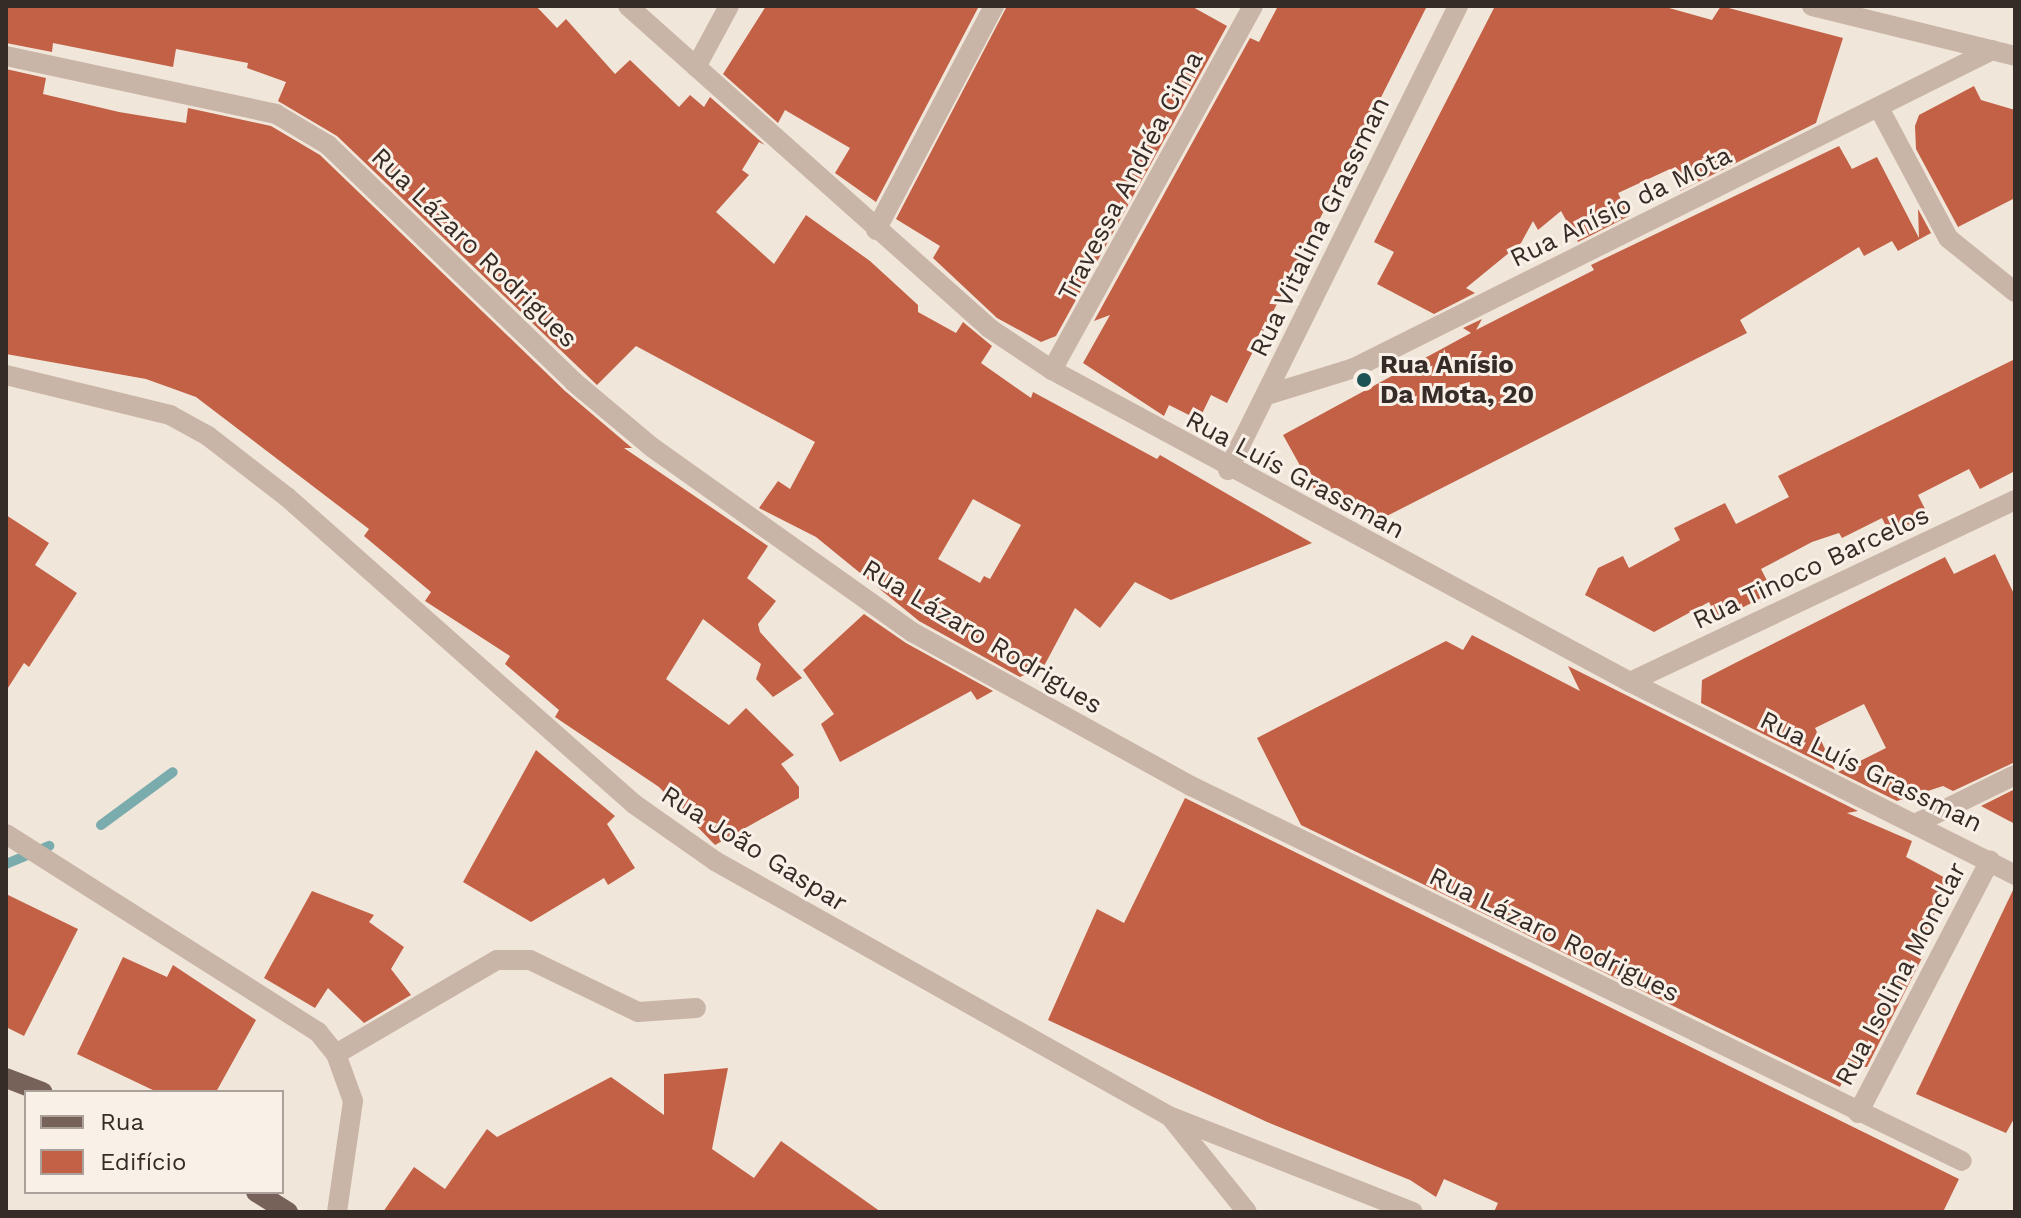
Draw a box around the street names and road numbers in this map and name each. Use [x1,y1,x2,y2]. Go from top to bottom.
street label: Travessa Andréa Cima [1051,45,1211,307]
street label: Rua Vitalina Grassman [1243,91,1397,363]
street label: Rua Anísio da Mota [1504,139,1738,275]
street label: Rua Lázaro Rodrigues [364,141,584,355]
street label: Rua Luís Grassman [1180,404,1410,546]
street label: Rua Tinoco Barcelos [1687,499,1935,637]
street label: Rua Lázaro Rodrigues [856,553,1108,721]
street label: Rua Luís Grassman [1754,704,1988,840]
street label: Rua João Gaspar [655,779,853,919]
street label: Rua Isolina Monclar [1829,857,1973,1091]
street label: Rua Lázaro Rodrigues [1424,861,1684,1009]

